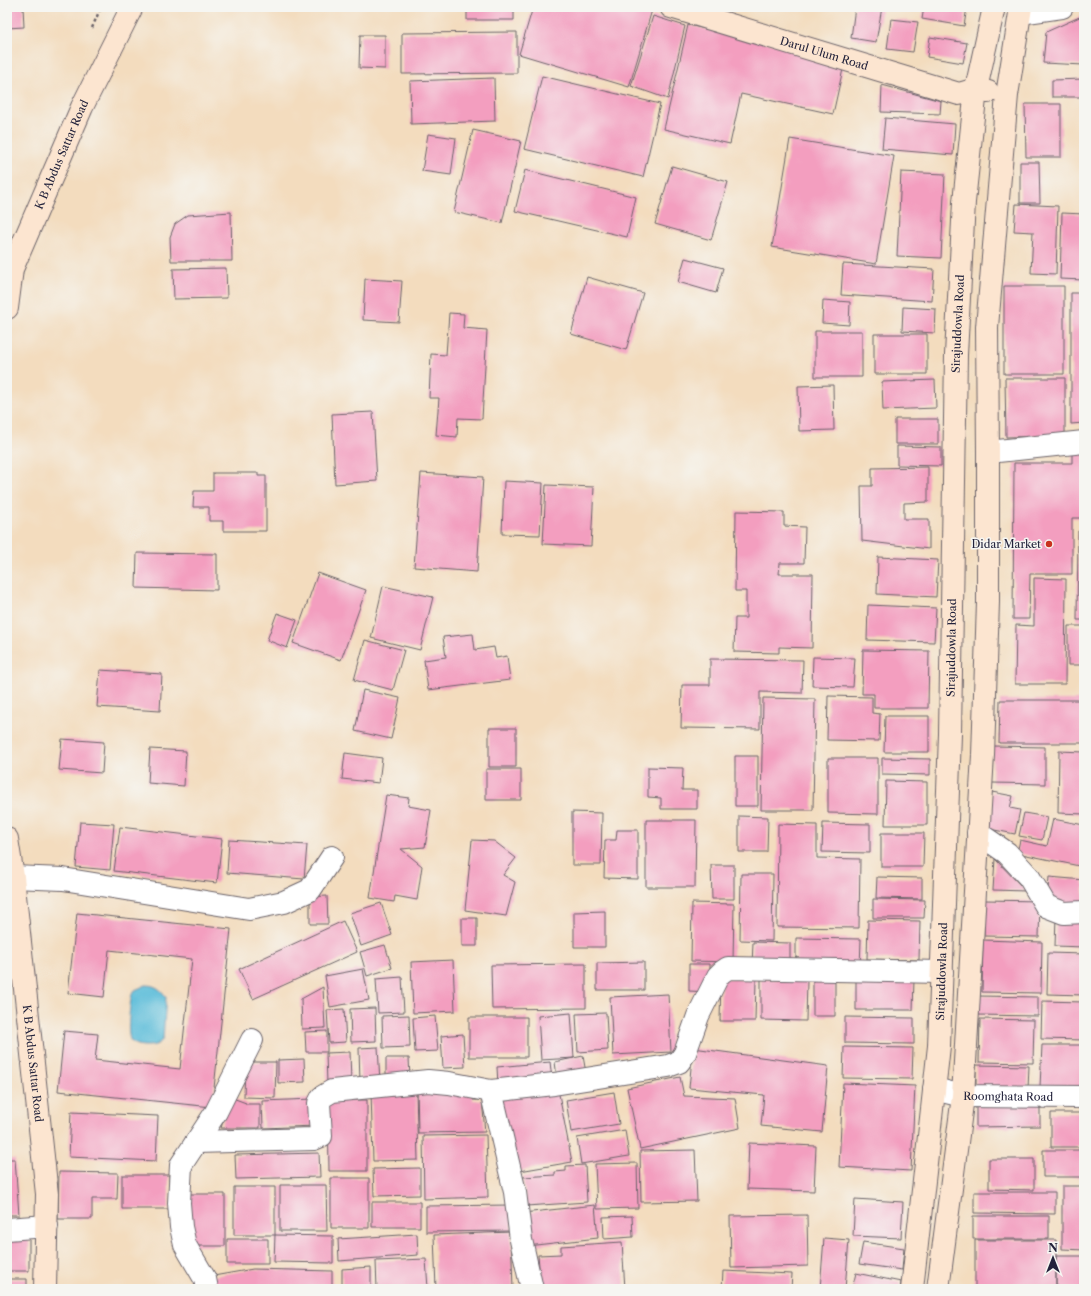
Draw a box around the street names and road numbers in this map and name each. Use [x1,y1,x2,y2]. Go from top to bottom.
street label: Darul Ulum Road [778,33,870,73]
street label: K B Abdus Sattar Road [32,97,92,211]
street label: Sirajuddowla Road [949,274,967,373]
street label: Sirajuddowla Road [944,598,959,697]
street label: Sirajuddowla Road [933,922,950,1021]
street label: K B Abdus Sattar Road [20,1004,46,1123]
street label: Roomghata Road [963,1089,1054,1104]

